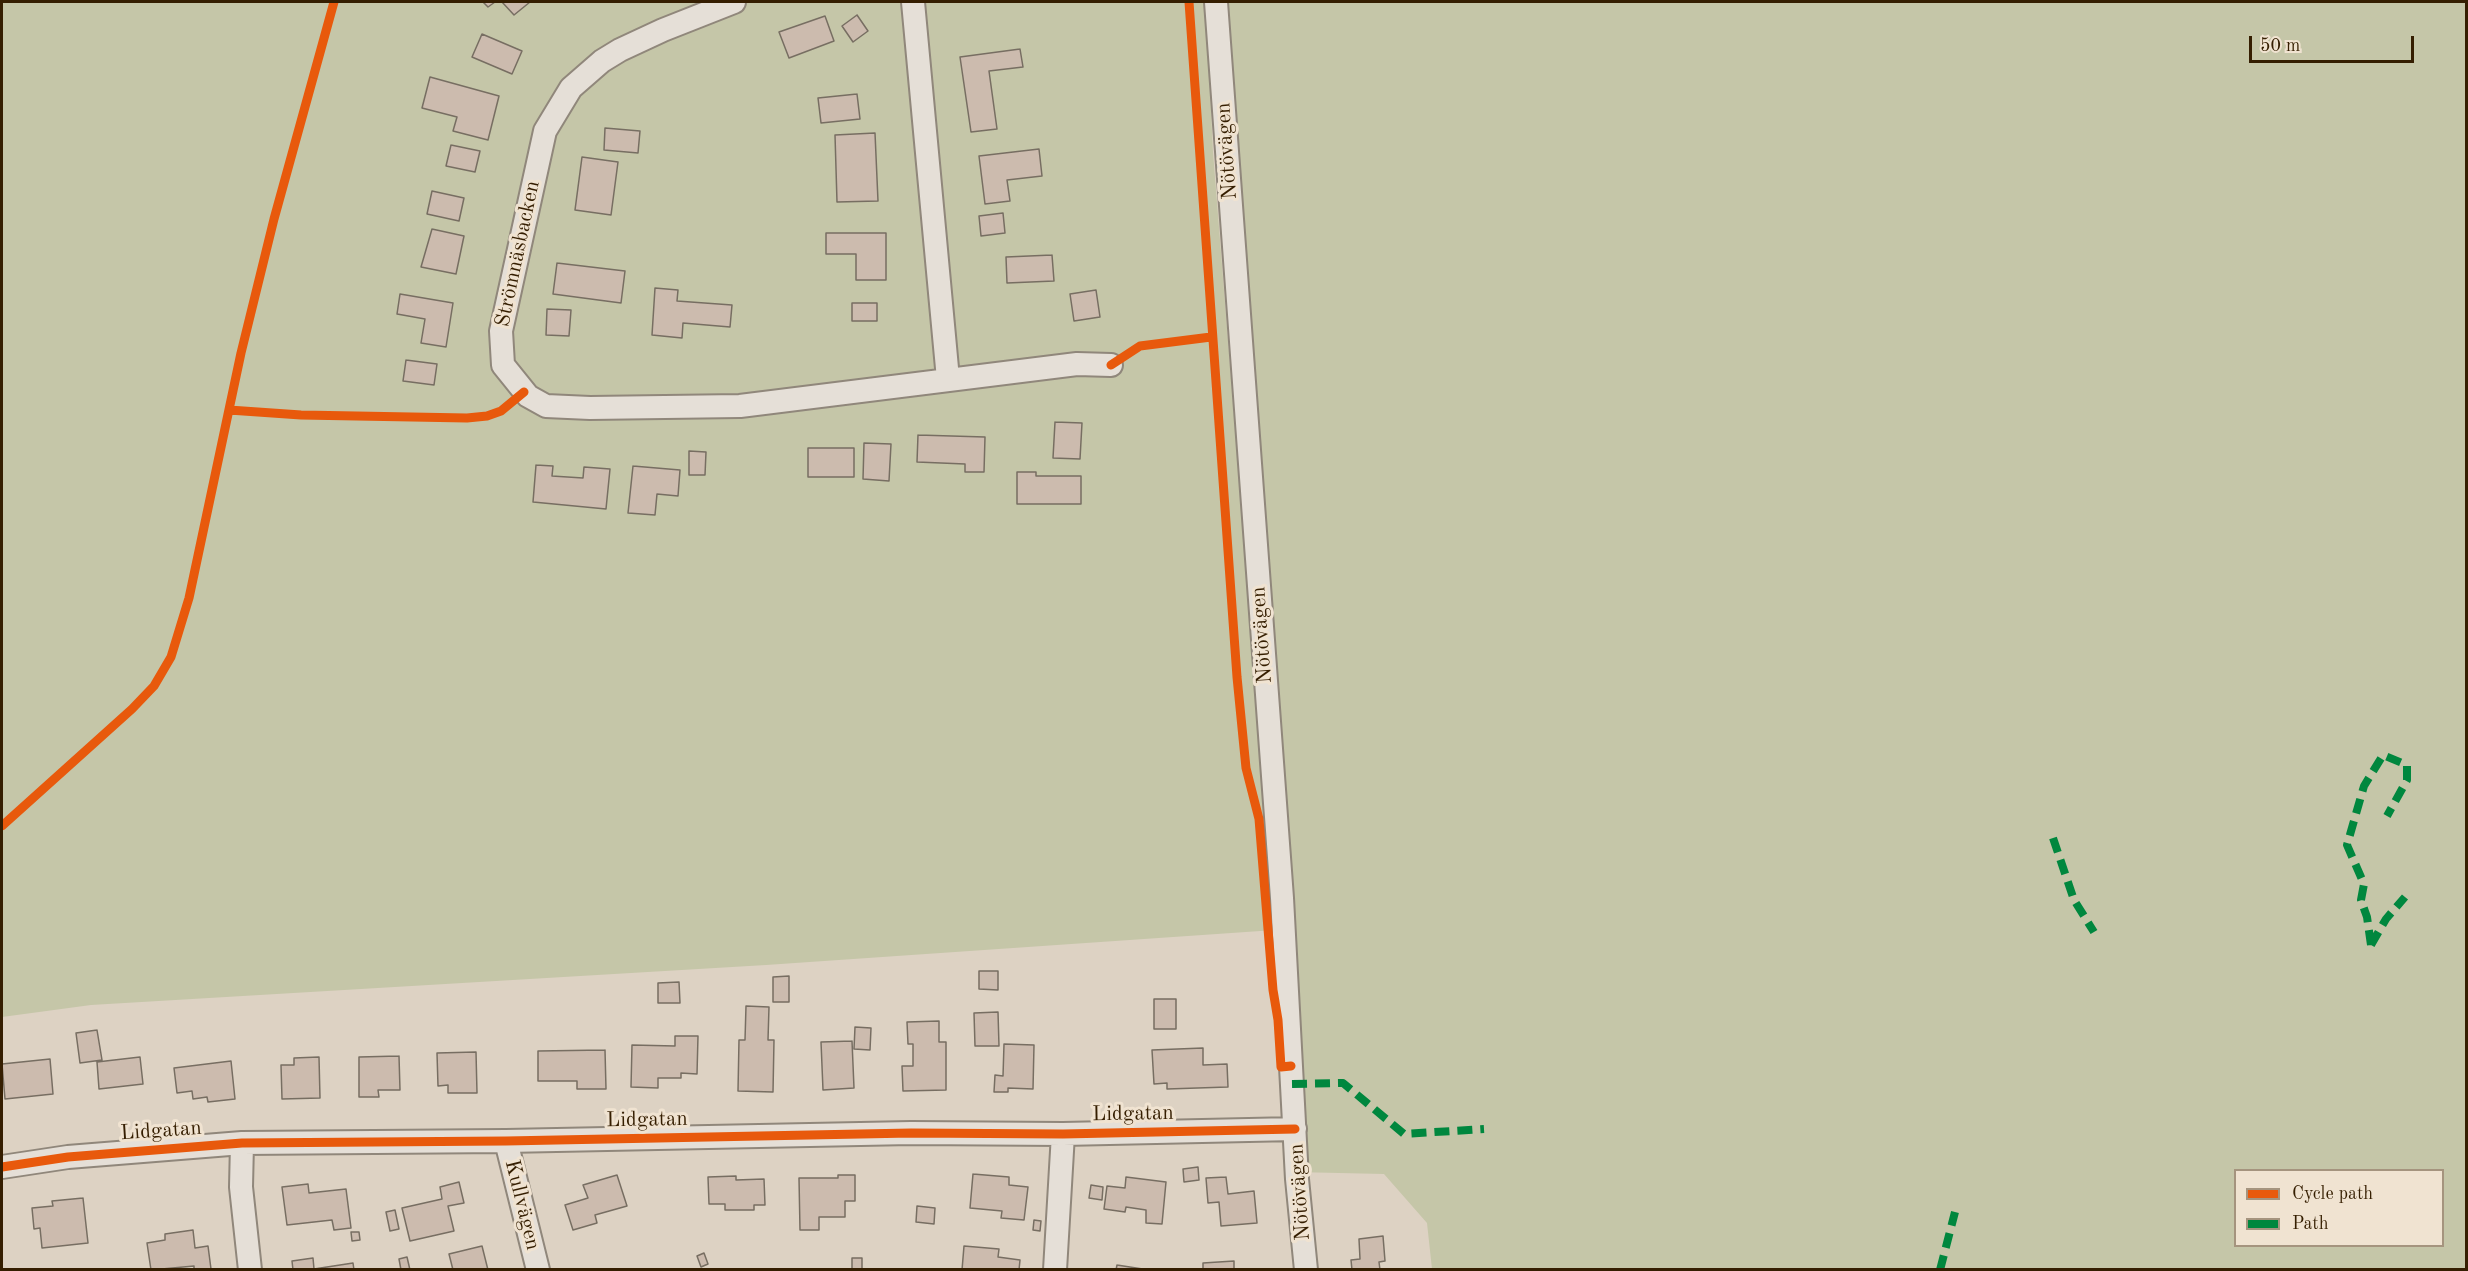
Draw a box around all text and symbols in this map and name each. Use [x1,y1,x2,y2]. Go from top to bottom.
scale bar [2252,24,2417,62]
text: 50 m [2260,37,2300,55]
street label: Nötövägen [1211,102,1243,200]
street label: Strömnäsbacken [490,178,546,330]
street label: Nötövägen [1246,586,1278,684]
street label: Lidgatan [1092,1101,1174,1127]
street label: Lidgatan [606,1107,688,1133]
street label: Lidgatan [119,1116,203,1146]
street label: Nötövägen [1284,1143,1316,1241]
street label: Kullvägen [499,1157,545,1253]
legend [2234,1169,2444,1247]
text: Cycle path [2292,1185,2373,1203]
text: Path [2292,1215,2328,1233]

